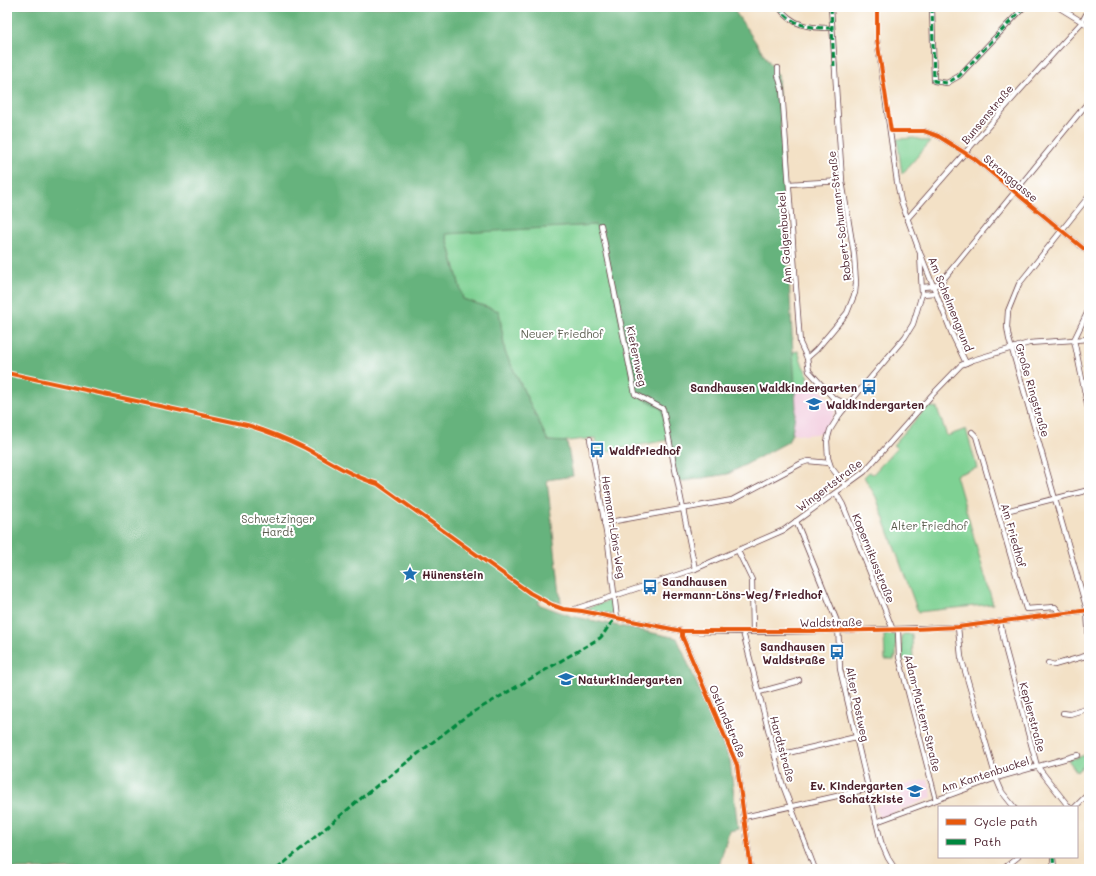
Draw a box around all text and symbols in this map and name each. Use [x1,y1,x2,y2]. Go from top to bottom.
street label: Bunsenstraße [958,81,1016,147]
street label: Robert-Schuman-Straße [824,150,854,282]
street label: Stranggasse [981,151,1041,205]
street label: Am Galgenbuckel [773,192,795,284]
street label: Am Schelmengrund [925,254,977,354]
street label: Kiefernweg [623,324,651,388]
park label: Neuer Friedhof [521,326,604,341]
street label: Große Ringstraße [1012,341,1054,439]
bus stop icon: Sandhausen Waldkindergarten [860,378,878,396]
place label: Sandhausen Waldkindergarten [690,380,857,395]
school or university icon: Waldkindergarten [805,395,823,413]
place label: Waldkindergarten [826,397,924,412]
bus stop icon: Waldfriedhof [588,441,606,459]
place label: Waldfriedhof [609,443,681,458]
street label: Wingertstraße [793,455,865,515]
street label: Hermann-Löns-Weg [598,475,630,579]
street label: Am Friedhof [998,501,1030,569]
park label: Schwetzinger Hardt [241,511,315,539]
street label: Kopernikusstraße [849,511,899,605]
park label: Alter Friedhof [891,518,968,533]
place icon: Hünenstein [401,565,419,583]
place label: Hünenstein [422,567,483,582]
place label: Sandhausen Hermann-Löns-Weg/Friedhof [662,574,822,602]
bus stop icon: Sandhausen Hermann-Löns-Weg/Friedhof [641,578,659,596]
street label: Waldstraße [800,614,863,630]
place label: Sandhausen Waldstraße [760,639,825,667]
bus stop icon: Sandhausen Waldstraße [828,643,846,661]
street label: Adam-Mattern-Straße [901,653,945,773]
street label: Alter Postweg [843,665,873,743]
school or university icon: Naturkindergarten [557,670,575,688]
place label: Naturkindergarten [578,672,682,687]
street label: Keplerstraße [1016,680,1050,754]
street label: Ostlandstraße [706,682,750,760]
street label: Hardtstraße [767,714,799,784]
street label: Am Kantenbuckel [939,753,1031,795]
place label: Ev. Kindergarten Schatzkiste [810,778,903,806]
school or university icon: Ev. Kindergarten Schatzkiste [906,782,924,800]
legend [938,806,1078,858]
text: Cycle path [974,813,1037,829]
text: Path [974,833,1001,849]

